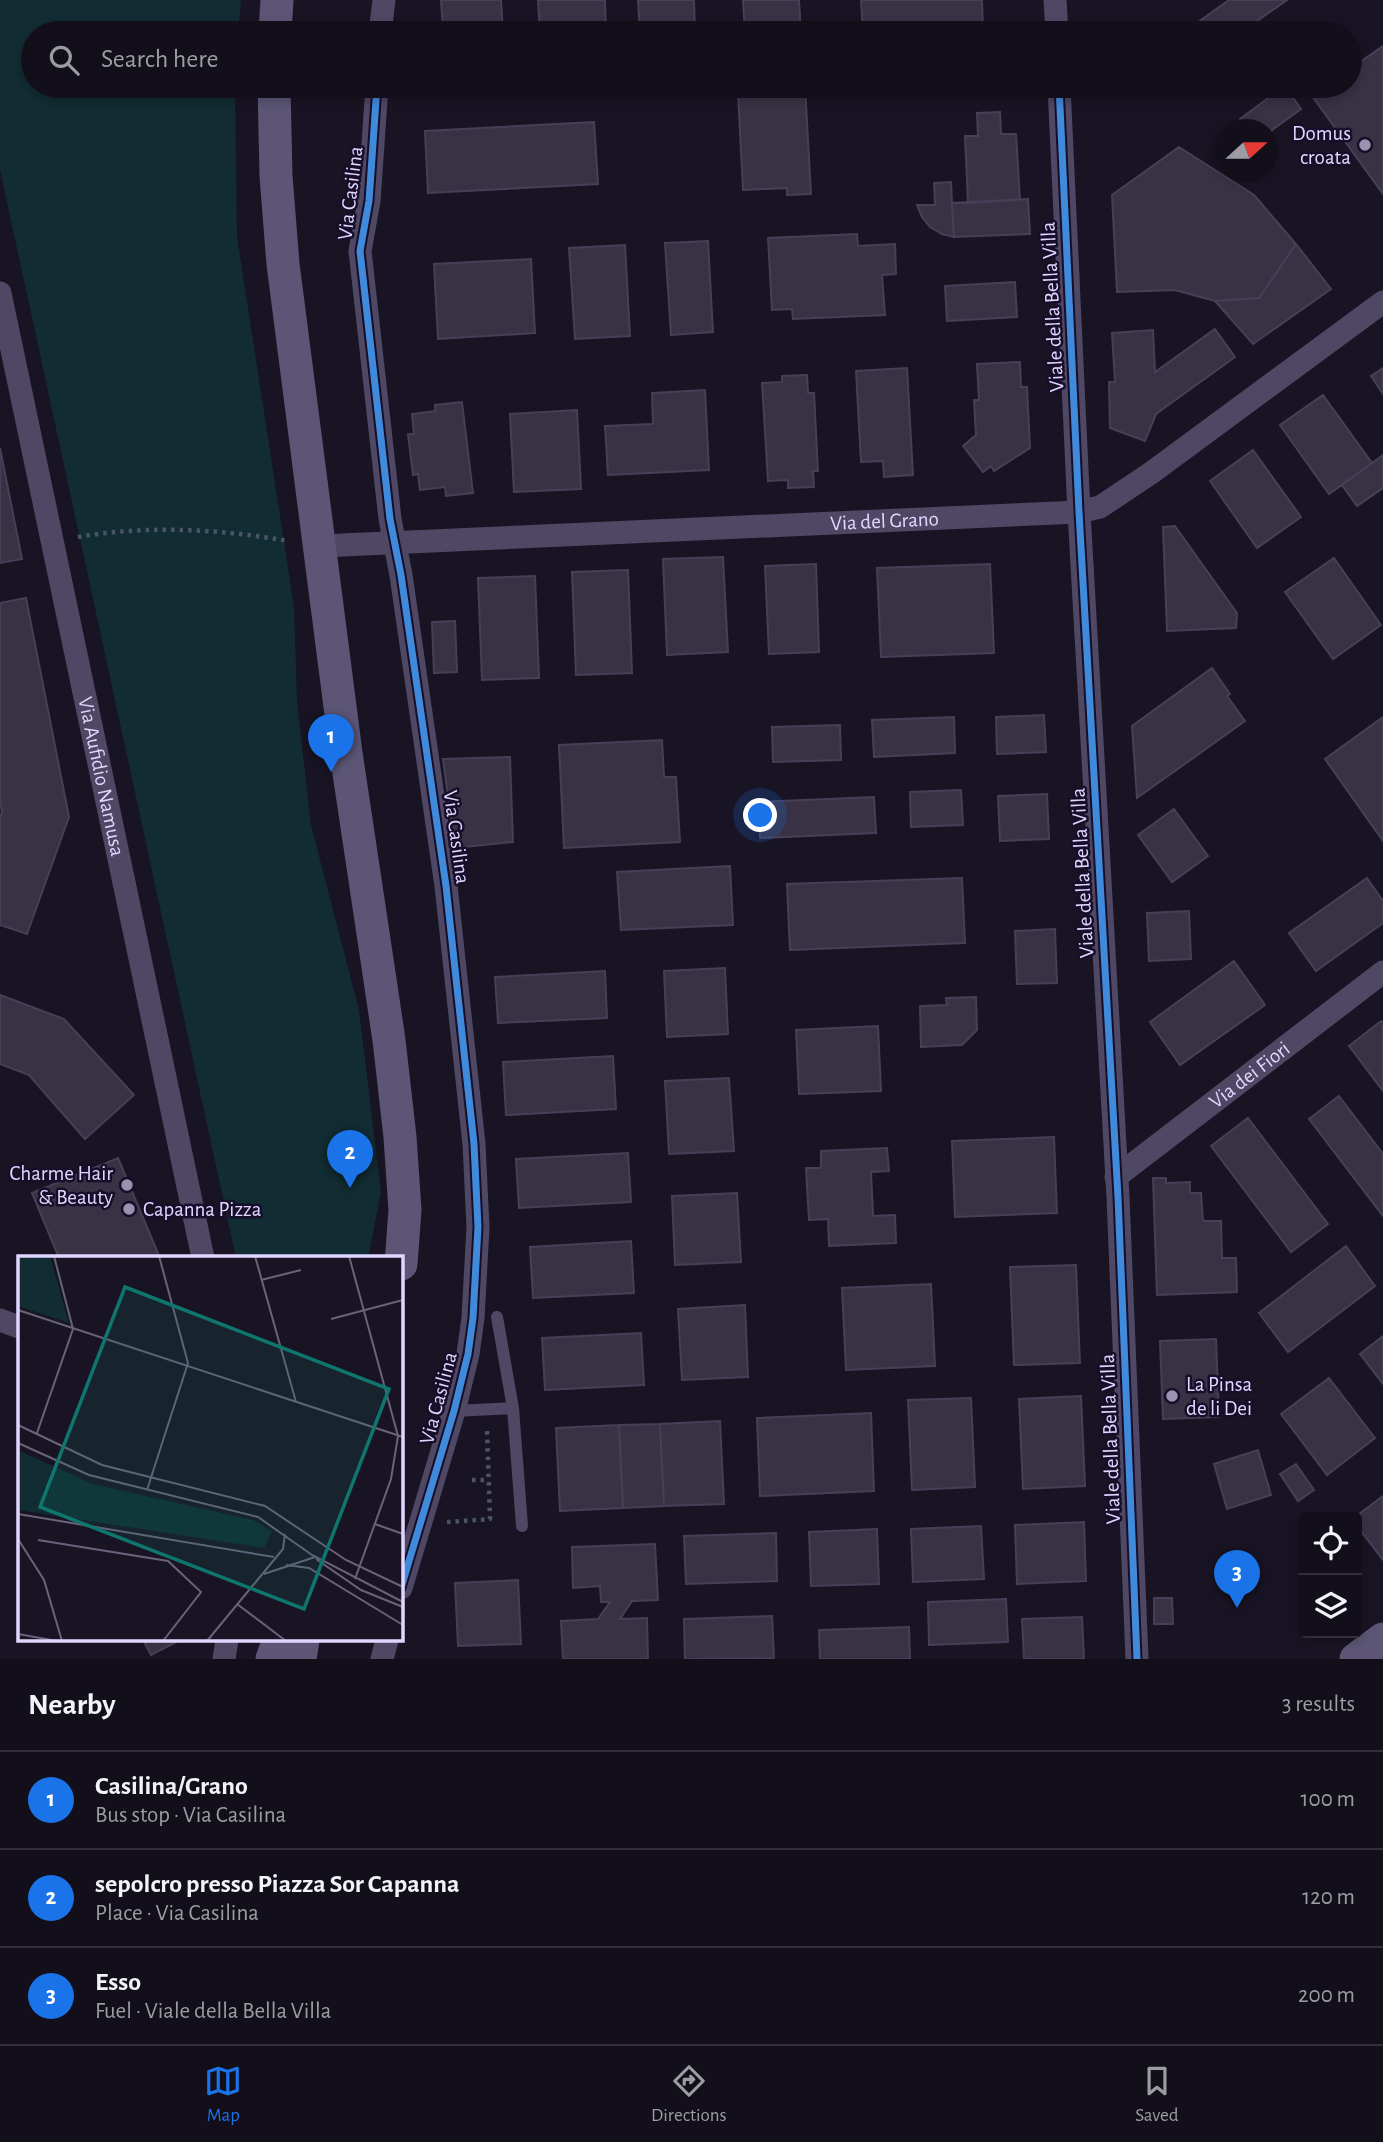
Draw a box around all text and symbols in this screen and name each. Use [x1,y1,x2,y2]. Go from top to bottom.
search box [21,21,1362,98]
icon: search [45,41,83,79]
text: Search here [101,46,219,72]
north arrow [1215,119,1278,182]
place label: Domus croata [1292,123,1351,168]
marker: Domus croata [1357,137,1373,153]
street label: Via Casilina [334,145,367,241]
street label: Viale della Bella Villa [1038,221,1067,393]
street label: Via del Grano [830,508,939,534]
street label: Via Aufidio Namusa [74,695,128,858]
pin: 1 [308,714,354,772]
street label: Viale della Bella Villa [1068,787,1097,959]
street label: Via Casilina [440,789,474,886]
your location [743,798,777,832]
street label: Via dei Fiori [1205,1038,1294,1112]
pin: 2 [327,1130,373,1188]
place label: Charme Hair & Beauty [9,1163,113,1208]
marker: Charme Hair & Beauty [119,1177,135,1193]
place label: Capanna Pizza [143,1199,262,1220]
marker: Capanna Pizza [121,1201,137,1217]
inset map [18,1256,402,1642]
street label: Via Casilina [416,1350,461,1446]
street label: Viale della Bella Villa [1097,1353,1124,1524]
place label: La Pinsa de li Dei [1186,1374,1253,1419]
marker: La Pinsa de li Dei [1164,1388,1180,1404]
map controls [1299,1512,1362,1638]
button: locate [1299,1512,1362,1575]
pin: 3 [1214,1550,1260,1608]
button: layers [1299,1575,1362,1638]
text: Nearby [28,1690,116,1720]
text: 3 results [1282,1693,1355,1716]
text: Casilina/Grano [95,1773,248,1799]
text: 1 [47,1788,55,1811]
text: 100 m [1301,1788,1355,1811]
text: Bus stop · Via Casilina [95,1804,286,1827]
text: sepolcro presso Piazza Sor Capanna [95,1871,459,1897]
text: 2 [46,1886,56,1909]
text: 120 m [1302,1886,1355,1909]
text: Place · Via Casilina [95,1902,259,1925]
text: Esso [95,1969,141,1995]
text: 3 [46,1984,56,2007]
text: 200 m [1298,1984,1355,2007]
text: Fuel · Viale della Bella Villa [95,2000,331,2023]
tab: Map [204,2062,242,2127]
tab: Directions [651,2062,727,2127]
tab: Saved [1135,2062,1179,2127]

